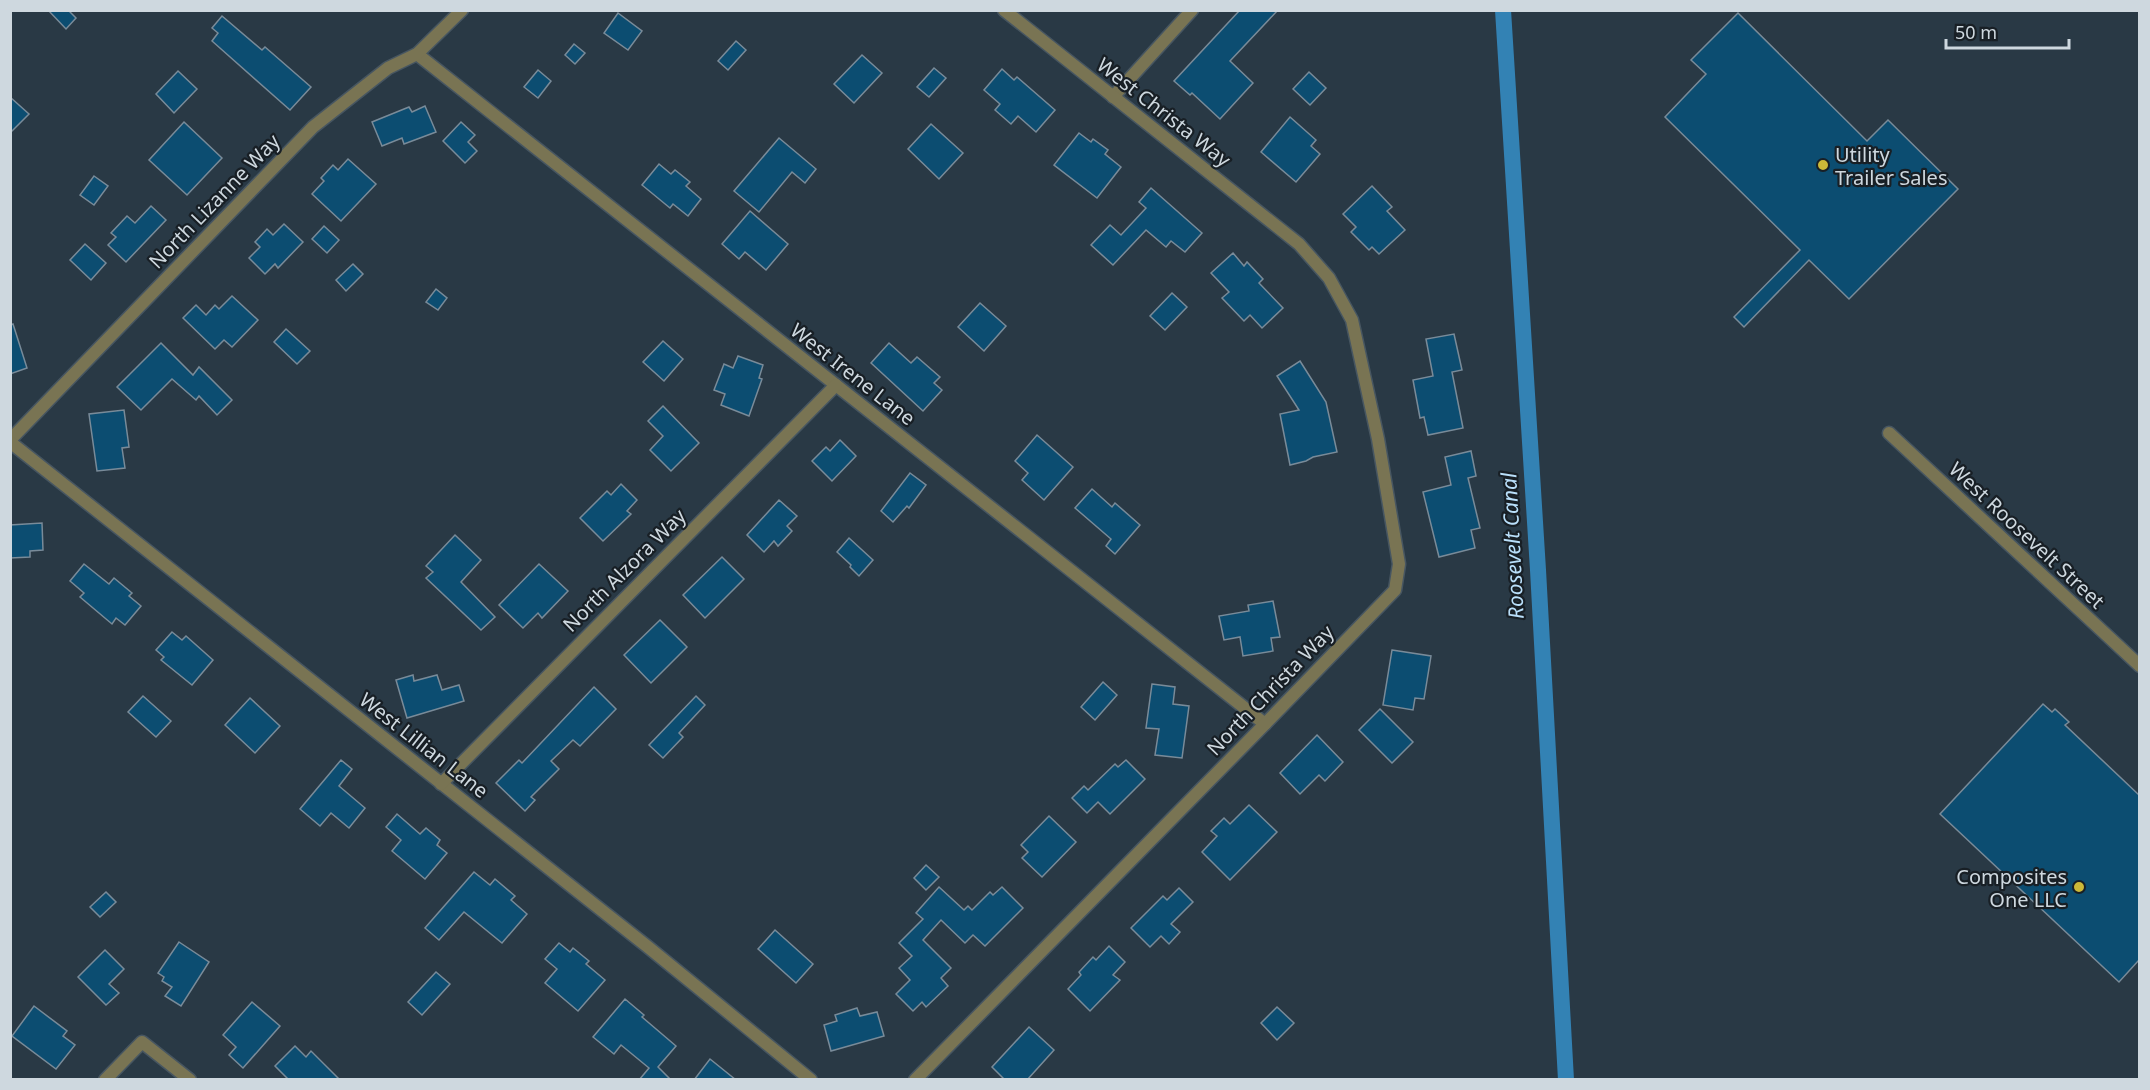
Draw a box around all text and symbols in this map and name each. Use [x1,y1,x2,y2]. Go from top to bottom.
scale bar [1946,12,2069,50]
text: 50 m [1955,20,1997,44]
street label: West Christa Way [1092,51,1237,173]
street label: North Lizanne Way [143,127,286,274]
place label: Utility Trailer Sales [1835,141,1947,191]
marker: Utility Trailer Sales [1816,158,1830,172]
street label: West Irene Lane [785,317,921,431]
street label: West Roosevelt Street [1943,456,2111,614]
water label: Roosevelt Canal [1494,471,1530,620]
street label: North Alzora Way [557,502,692,637]
street label: North Christa Way [1201,618,1340,761]
street label: West Lillian Lane [354,686,494,804]
place label: Composites One LLC [1956,863,2067,913]
marker: Composites One LLC [2072,880,2086,894]

